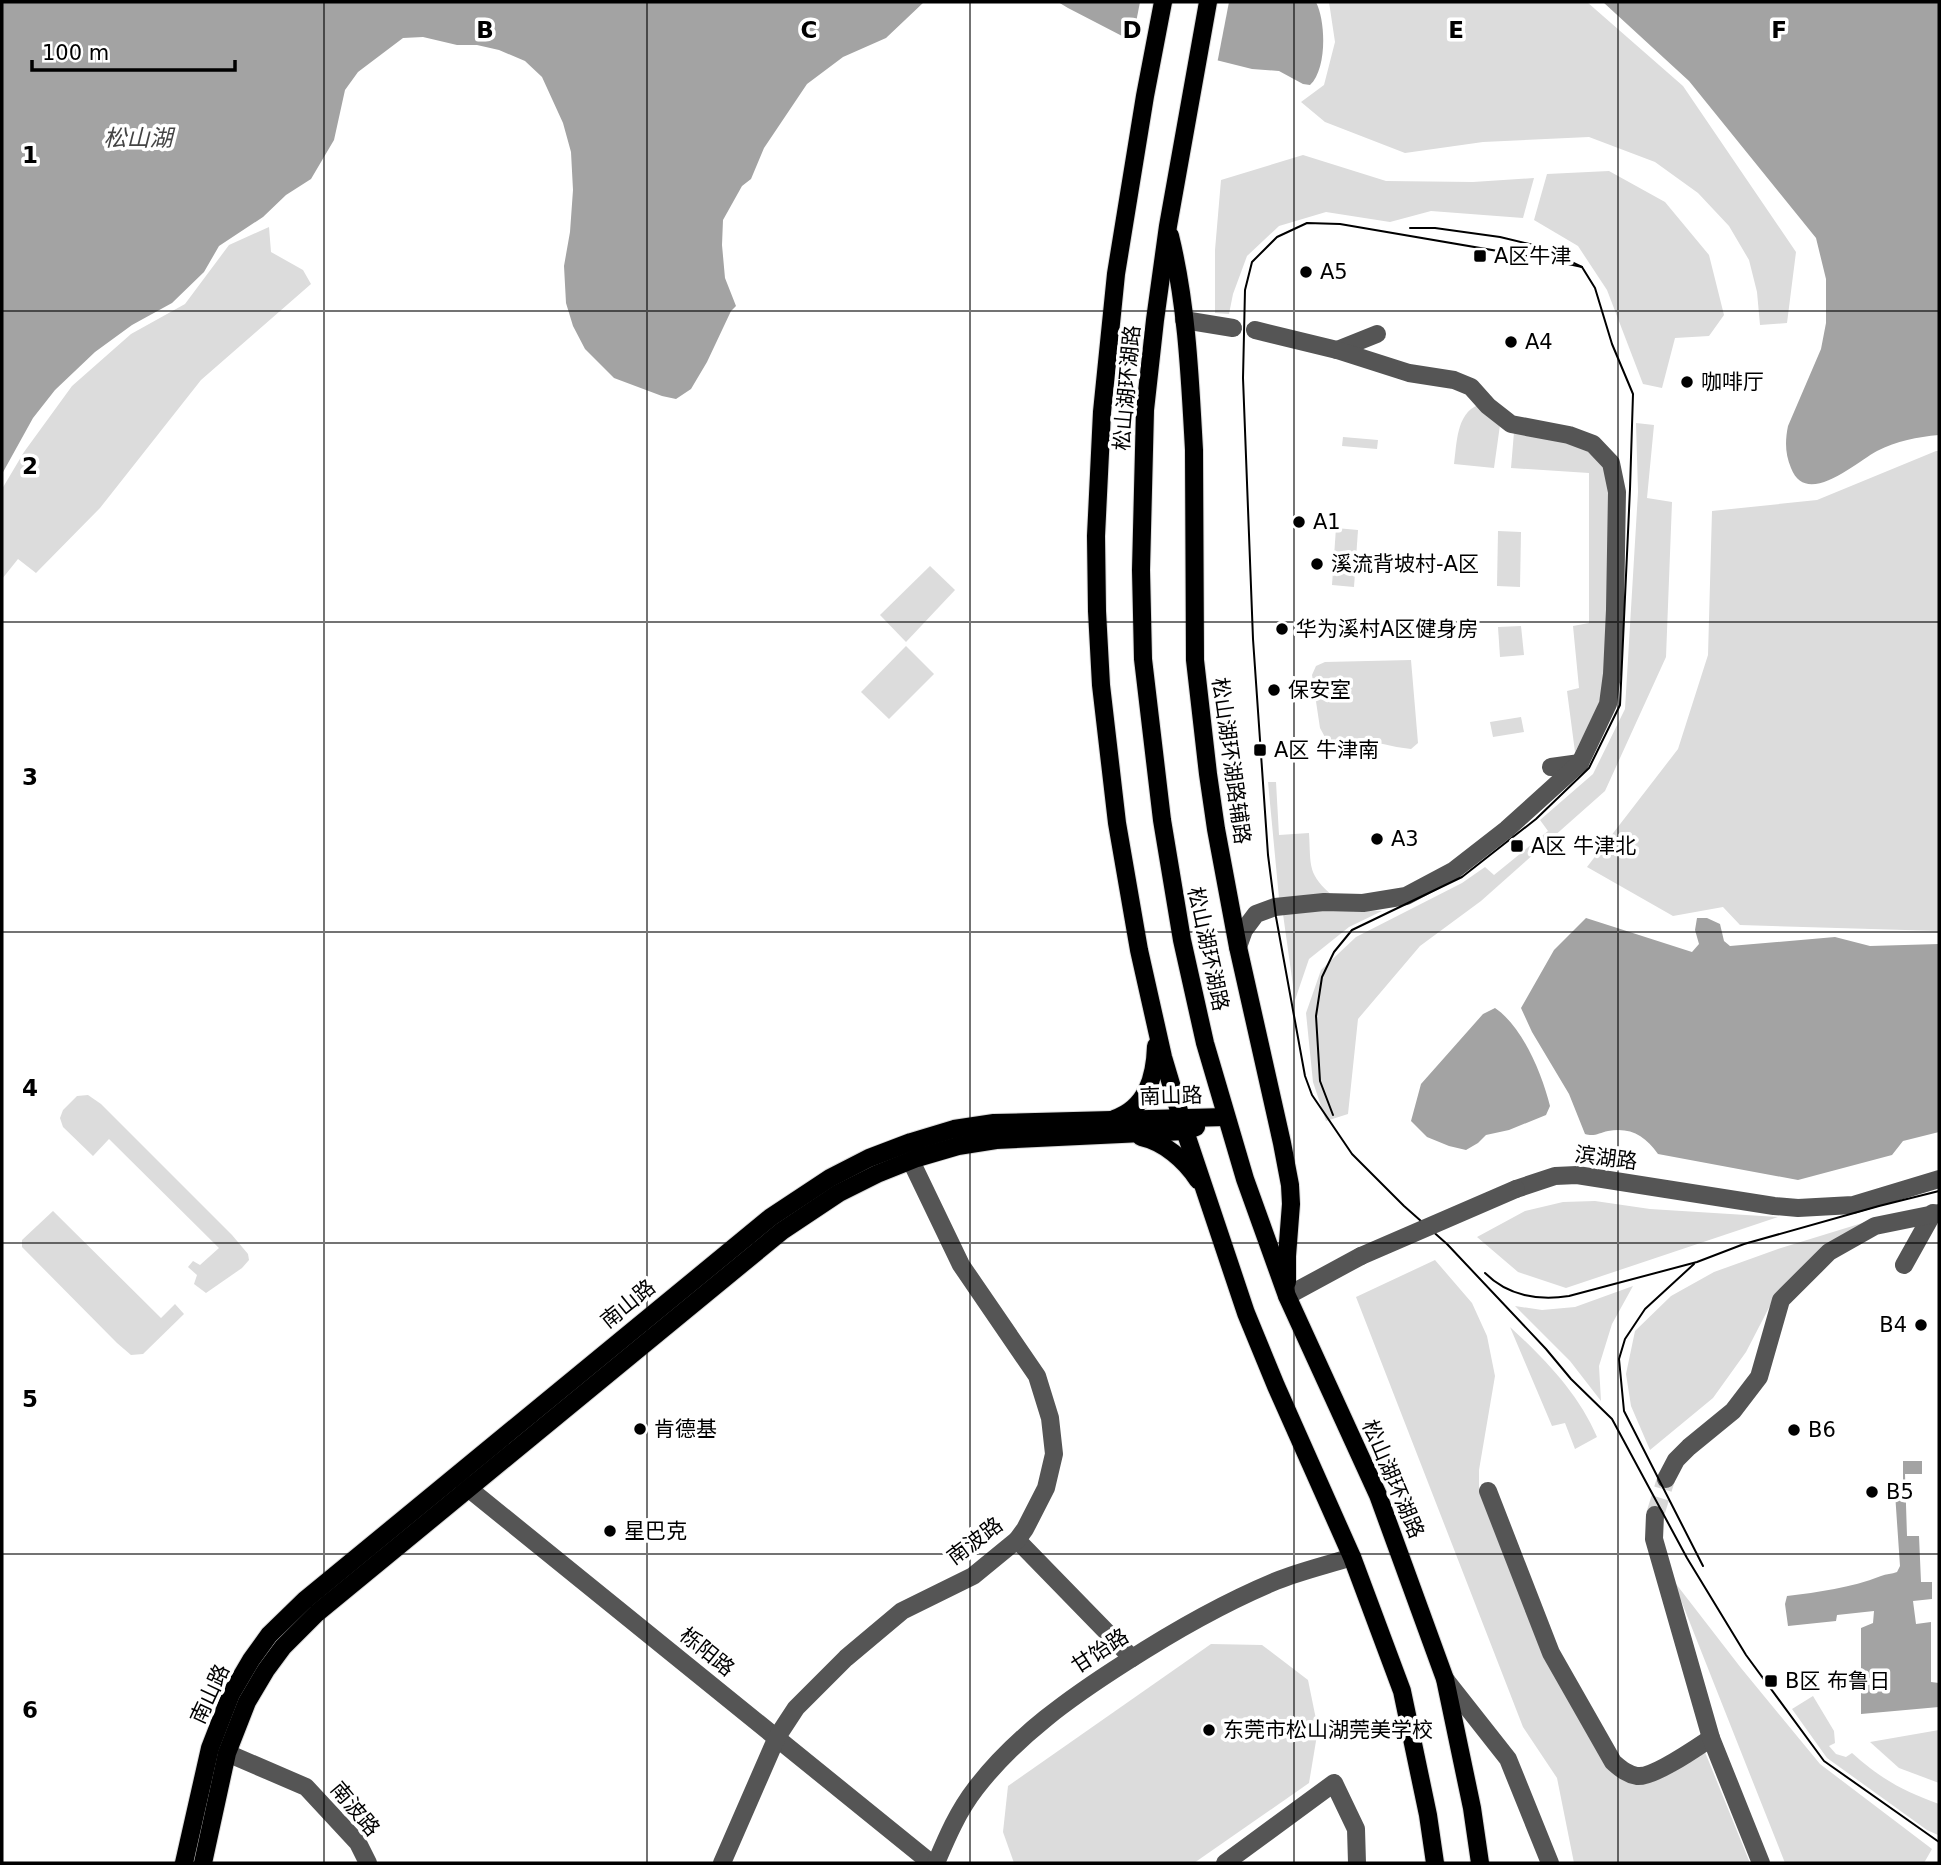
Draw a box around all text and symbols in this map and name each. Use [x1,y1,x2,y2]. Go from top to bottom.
text: B [476,17,494,43]
text: C [801,17,817,43]
text: D [1122,17,1142,43]
text: E [1448,17,1464,43]
text: F [1771,17,1787,43]
scale bar [32,28,234,72]
text: 100 m [42,41,109,65]
water label: 松山湖 [104,125,176,151]
text: 1 [22,142,38,168]
place label: A区牛津 [1494,244,1571,268]
marker: A区牛津 [1472,248,1488,264]
place label: A5 [1320,260,1348,284]
marker: A5 [1298,264,1314,280]
street label: 松山湖环湖路 [1110,324,1144,452]
place label: A4 [1525,330,1553,354]
marker: A4 [1503,334,1519,350]
place label: 咖啡厅 [1701,370,1764,394]
marker: 咖啡厅 [1679,374,1695,390]
text: 2 [22,453,38,479]
place label: A1 [1313,510,1341,534]
marker: A1 [1291,514,1307,530]
place label: 溪流背坡村-A区 [1331,552,1479,576]
marker: 溪流背坡村-A区 [1309,556,1325,572]
place label: 华为溪村A区健身房 [1296,617,1478,641]
marker: 华为溪村A区健身房 [1274,621,1290,637]
street label: 松山湖环湖路辅路 [1207,676,1255,846]
place label: 保安室 [1288,678,1351,702]
marker: 保安室 [1266,682,1282,698]
place label: A区 牛津南 [1274,738,1379,762]
marker: A区 牛津南 [1252,742,1268,758]
text: 3 [22,764,38,790]
place label: A3 [1391,827,1419,851]
marker: A3 [1369,831,1385,847]
place label: A区 牛津北 [1531,834,1636,858]
marker: A区 牛津北 [1509,838,1525,854]
street label: 松山湖环湖路 [1183,885,1233,1013]
text: 4 [22,1075,38,1101]
street label: 南山路 [1139,1083,1203,1109]
street label: 滨湖路 [1573,1142,1639,1174]
street label: 南山路 [596,1275,660,1333]
place label: B4 [1879,1313,1907,1337]
marker: B4 [1913,1317,1929,1333]
text: 5 [22,1386,38,1412]
street label: 松山湖环湖路 [1357,1416,1429,1542]
place label: 肯德基 [654,1417,717,1441]
place label: B6 [1808,1418,1836,1442]
marker: 肯德基 [632,1421,648,1437]
marker: B6 [1786,1422,1802,1438]
place label: B5 [1886,1480,1914,1504]
marker: B5 [1864,1484,1880,1500]
street label: 南波路 [943,1512,1007,1570]
place label: 星巴克 [624,1519,687,1543]
marker: 星巴克 [602,1523,618,1539]
street label: 栎阳路 [675,1623,739,1681]
street label: 甘饴路 [1067,1624,1133,1678]
street label: 南山路 [186,1660,234,1728]
place label: B区 布鲁日 [1785,1669,1890,1693]
marker: B区 布鲁日 [1763,1673,1779,1689]
text: 6 [22,1697,38,1723]
place label: 东莞市松山湖莞美学校 [1223,1718,1433,1742]
marker: 东莞市松山湖莞美学校 [1201,1722,1217,1738]
street label: 南波路 [326,1777,384,1841]

